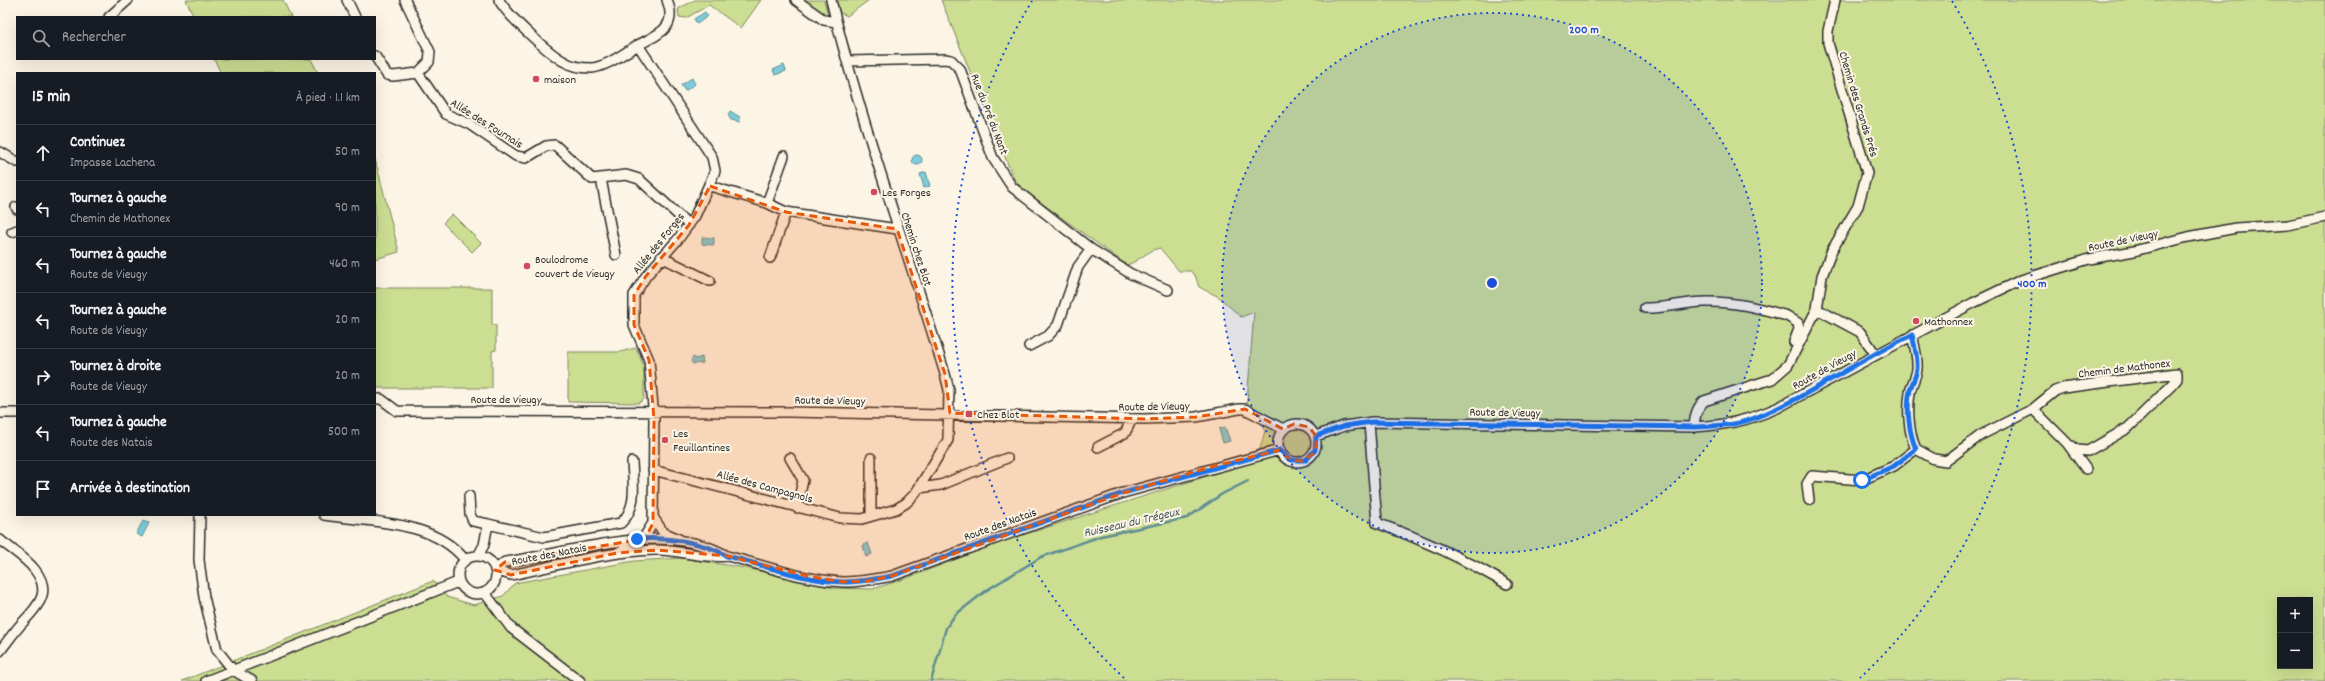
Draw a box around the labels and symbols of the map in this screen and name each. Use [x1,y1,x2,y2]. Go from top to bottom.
text: 200 m [1569,22,1599,39]
street label: Chemin des Grands Prés [1833,50,1882,159]
place label: maison [544,72,576,89]
street label: Rue du Pré du Nant [965,72,1012,158]
marker: maison [531,74,541,84]
street label: Allée des Fournais [447,95,526,153]
place label: Les Forges [882,185,931,202]
marker: Les Forges [869,187,879,197]
street label: Allée des Forges [629,209,689,278]
street label: Chemin chez Blot [896,210,936,289]
street label: Route de Vieugy [2087,226,2161,257]
place label: Boulodrome couvert de Vieugy [535,252,616,283]
marker: Boulodrome couvert de Vieugy [522,261,532,271]
centre of rings [1485,276,1499,290]
text: 400 m [2017,276,2047,293]
place label: Mathonnex [1924,314,1973,331]
marker: Mathonnex [1911,316,1921,326]
street label: Route de Vieugy [1790,345,1861,395]
street label: Chemin de Mathonex [2077,355,2172,384]
street label: Route de Vieugy [470,392,543,409]
street label: Route de Vieugy [794,392,867,411]
street label: Route de Vieugy [1118,398,1191,417]
street label: Route de Vieugy [1469,404,1542,423]
place label: Chez Blot [977,407,1020,424]
marker: Chez Blot [964,409,974,419]
place label: Les Feuillantines [673,426,730,457]
marker: Les Feuillantines [660,435,670,445]
street label: Allée des Campagnols [715,466,815,508]
route start [1853,471,1871,489]
water label: Ruisseau du Trégeux [1082,503,1182,544]
street label: Route des Natais [962,504,1039,546]
route end [628,530,646,548]
street label: Route des Natais [510,540,588,571]

